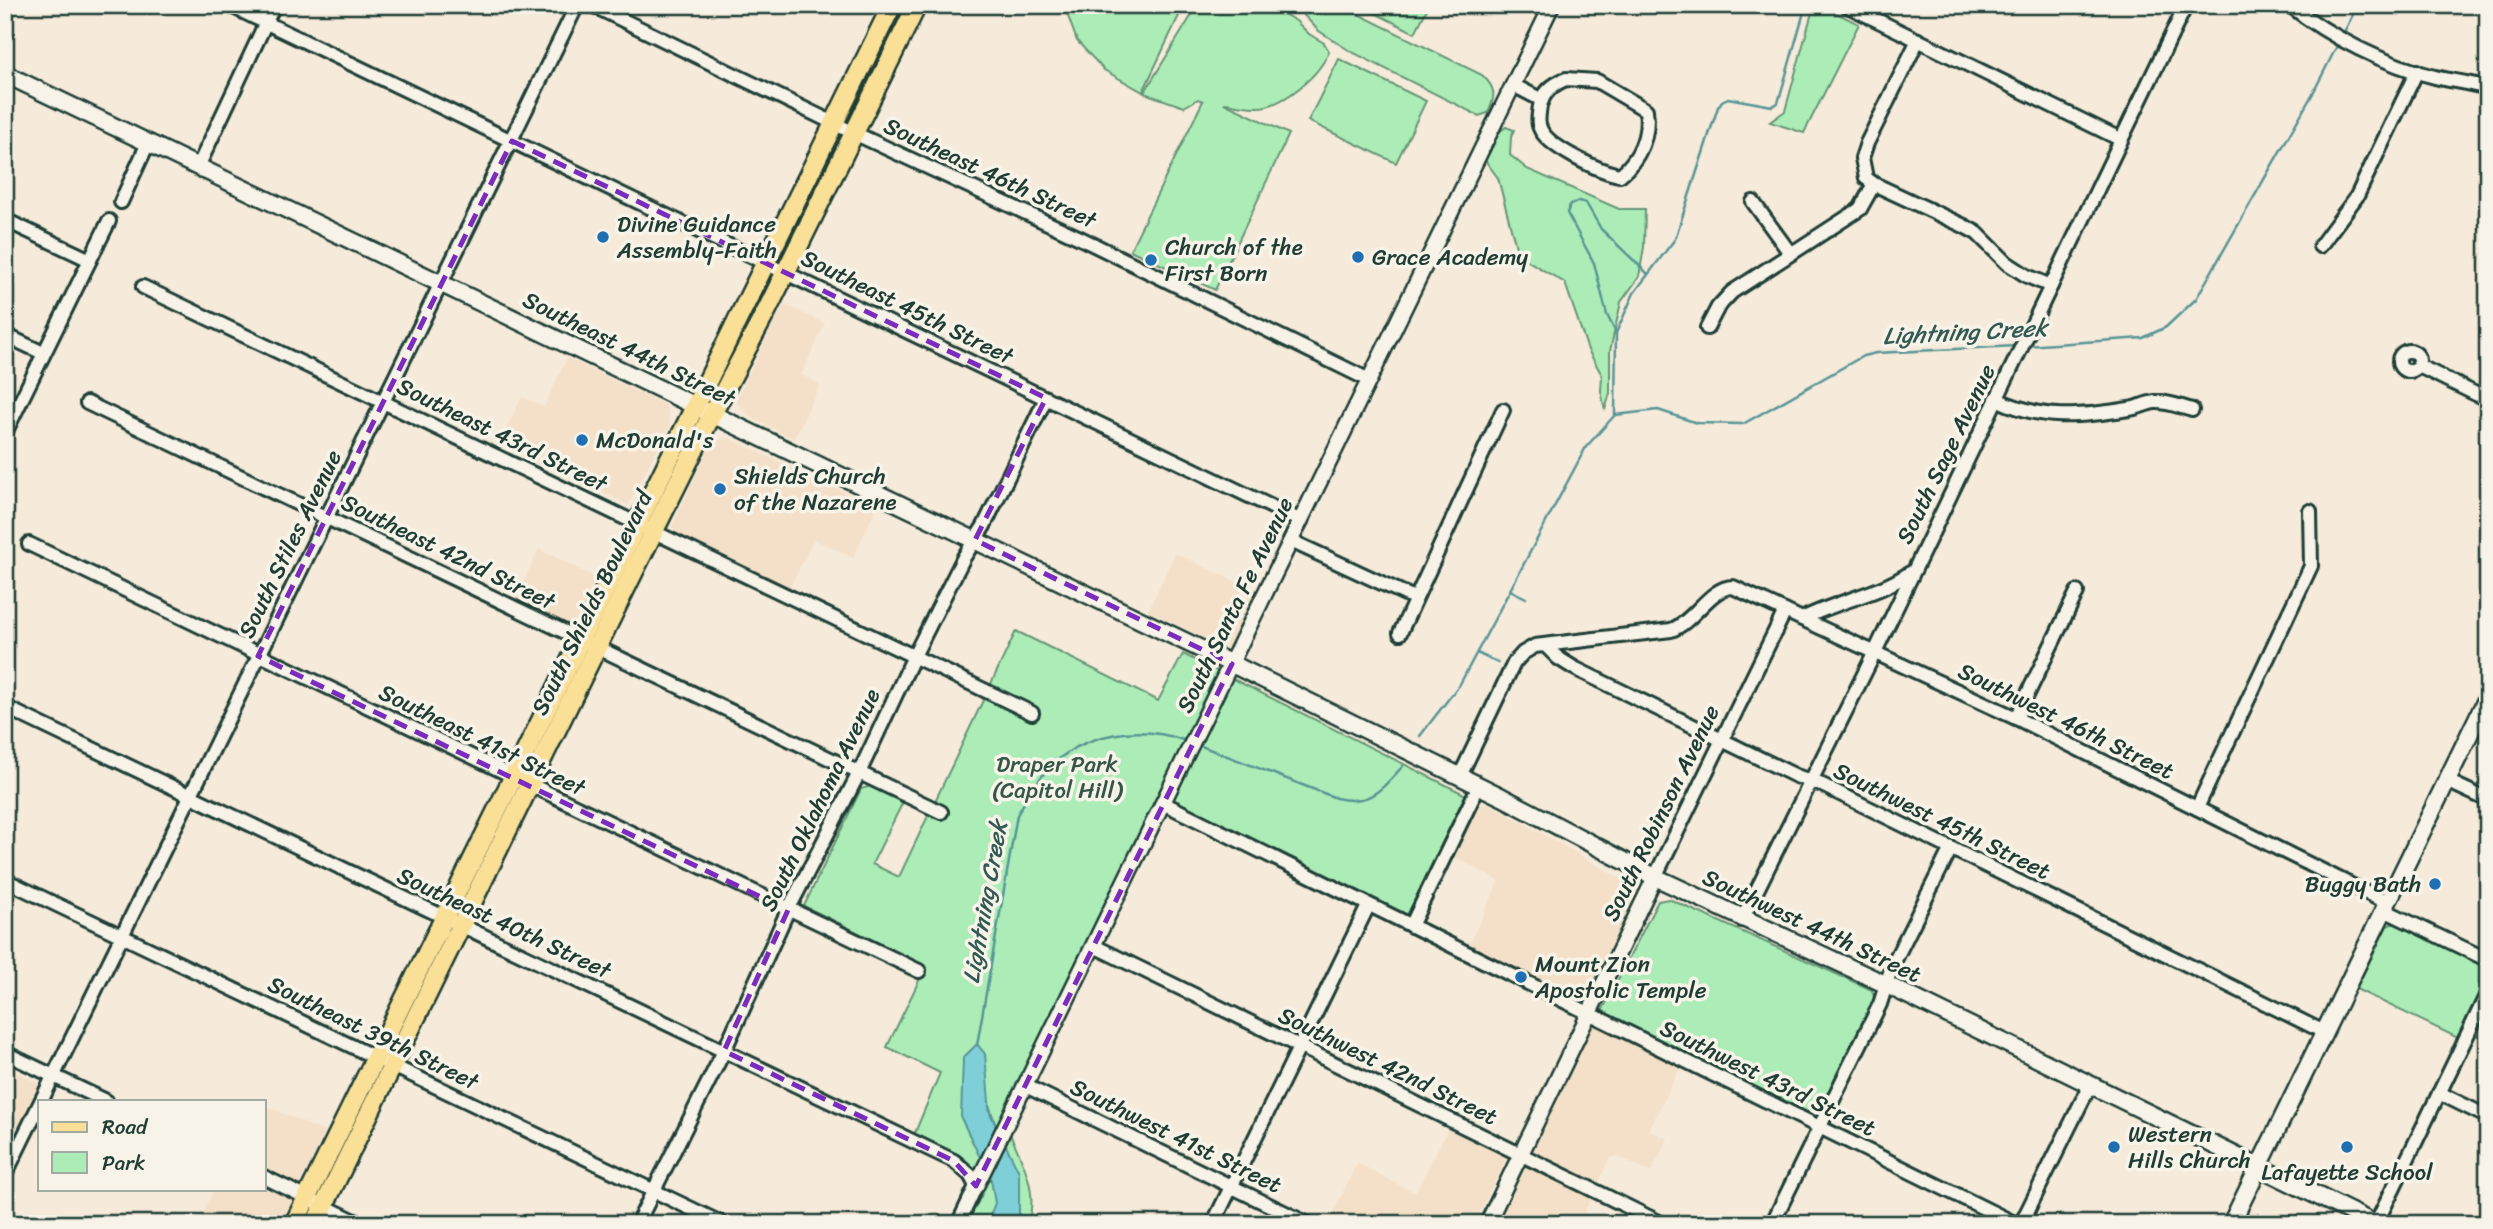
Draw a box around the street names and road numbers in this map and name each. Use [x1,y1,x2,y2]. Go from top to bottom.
street label: Southeast 46th Street [877,106,1105,241]
street label: Southeast 45th Street [794,238,1022,377]
street label: Southeast 44th Street [516,280,744,419]
street label: South Sage Avenue [1885,357,2007,551]
street label: Southeast 43rd Street [390,366,616,505]
street label: South Stiles Avenue [226,442,354,645]
street label: Southeast 42nd Street [334,482,564,622]
street label: South Shields Boulevard [520,482,665,723]
street label: South Santa Fe Avenue [1165,490,1305,720]
street label: Southwest 46th Street [1951,651,2181,791]
street label: Southeast 41st Street [372,672,594,809]
street label: South Oklahoma Avenue [748,681,892,919]
street label: South Robinson Avenue [1591,697,1731,929]
street label: Southwest 45th Street [1826,751,2058,891]
street label: Southeast 40th Street [390,855,620,991]
street label: Southwest 44th Street [1696,857,1928,995]
street label: Southeast 39th Street [261,964,487,1103]
street label: Southwest 42nd Street [1271,995,1505,1137]
street label: Southwest 43rd Street [1653,1008,1883,1148]
street label: Southwest 41st Street [1063,1067,1289,1205]

